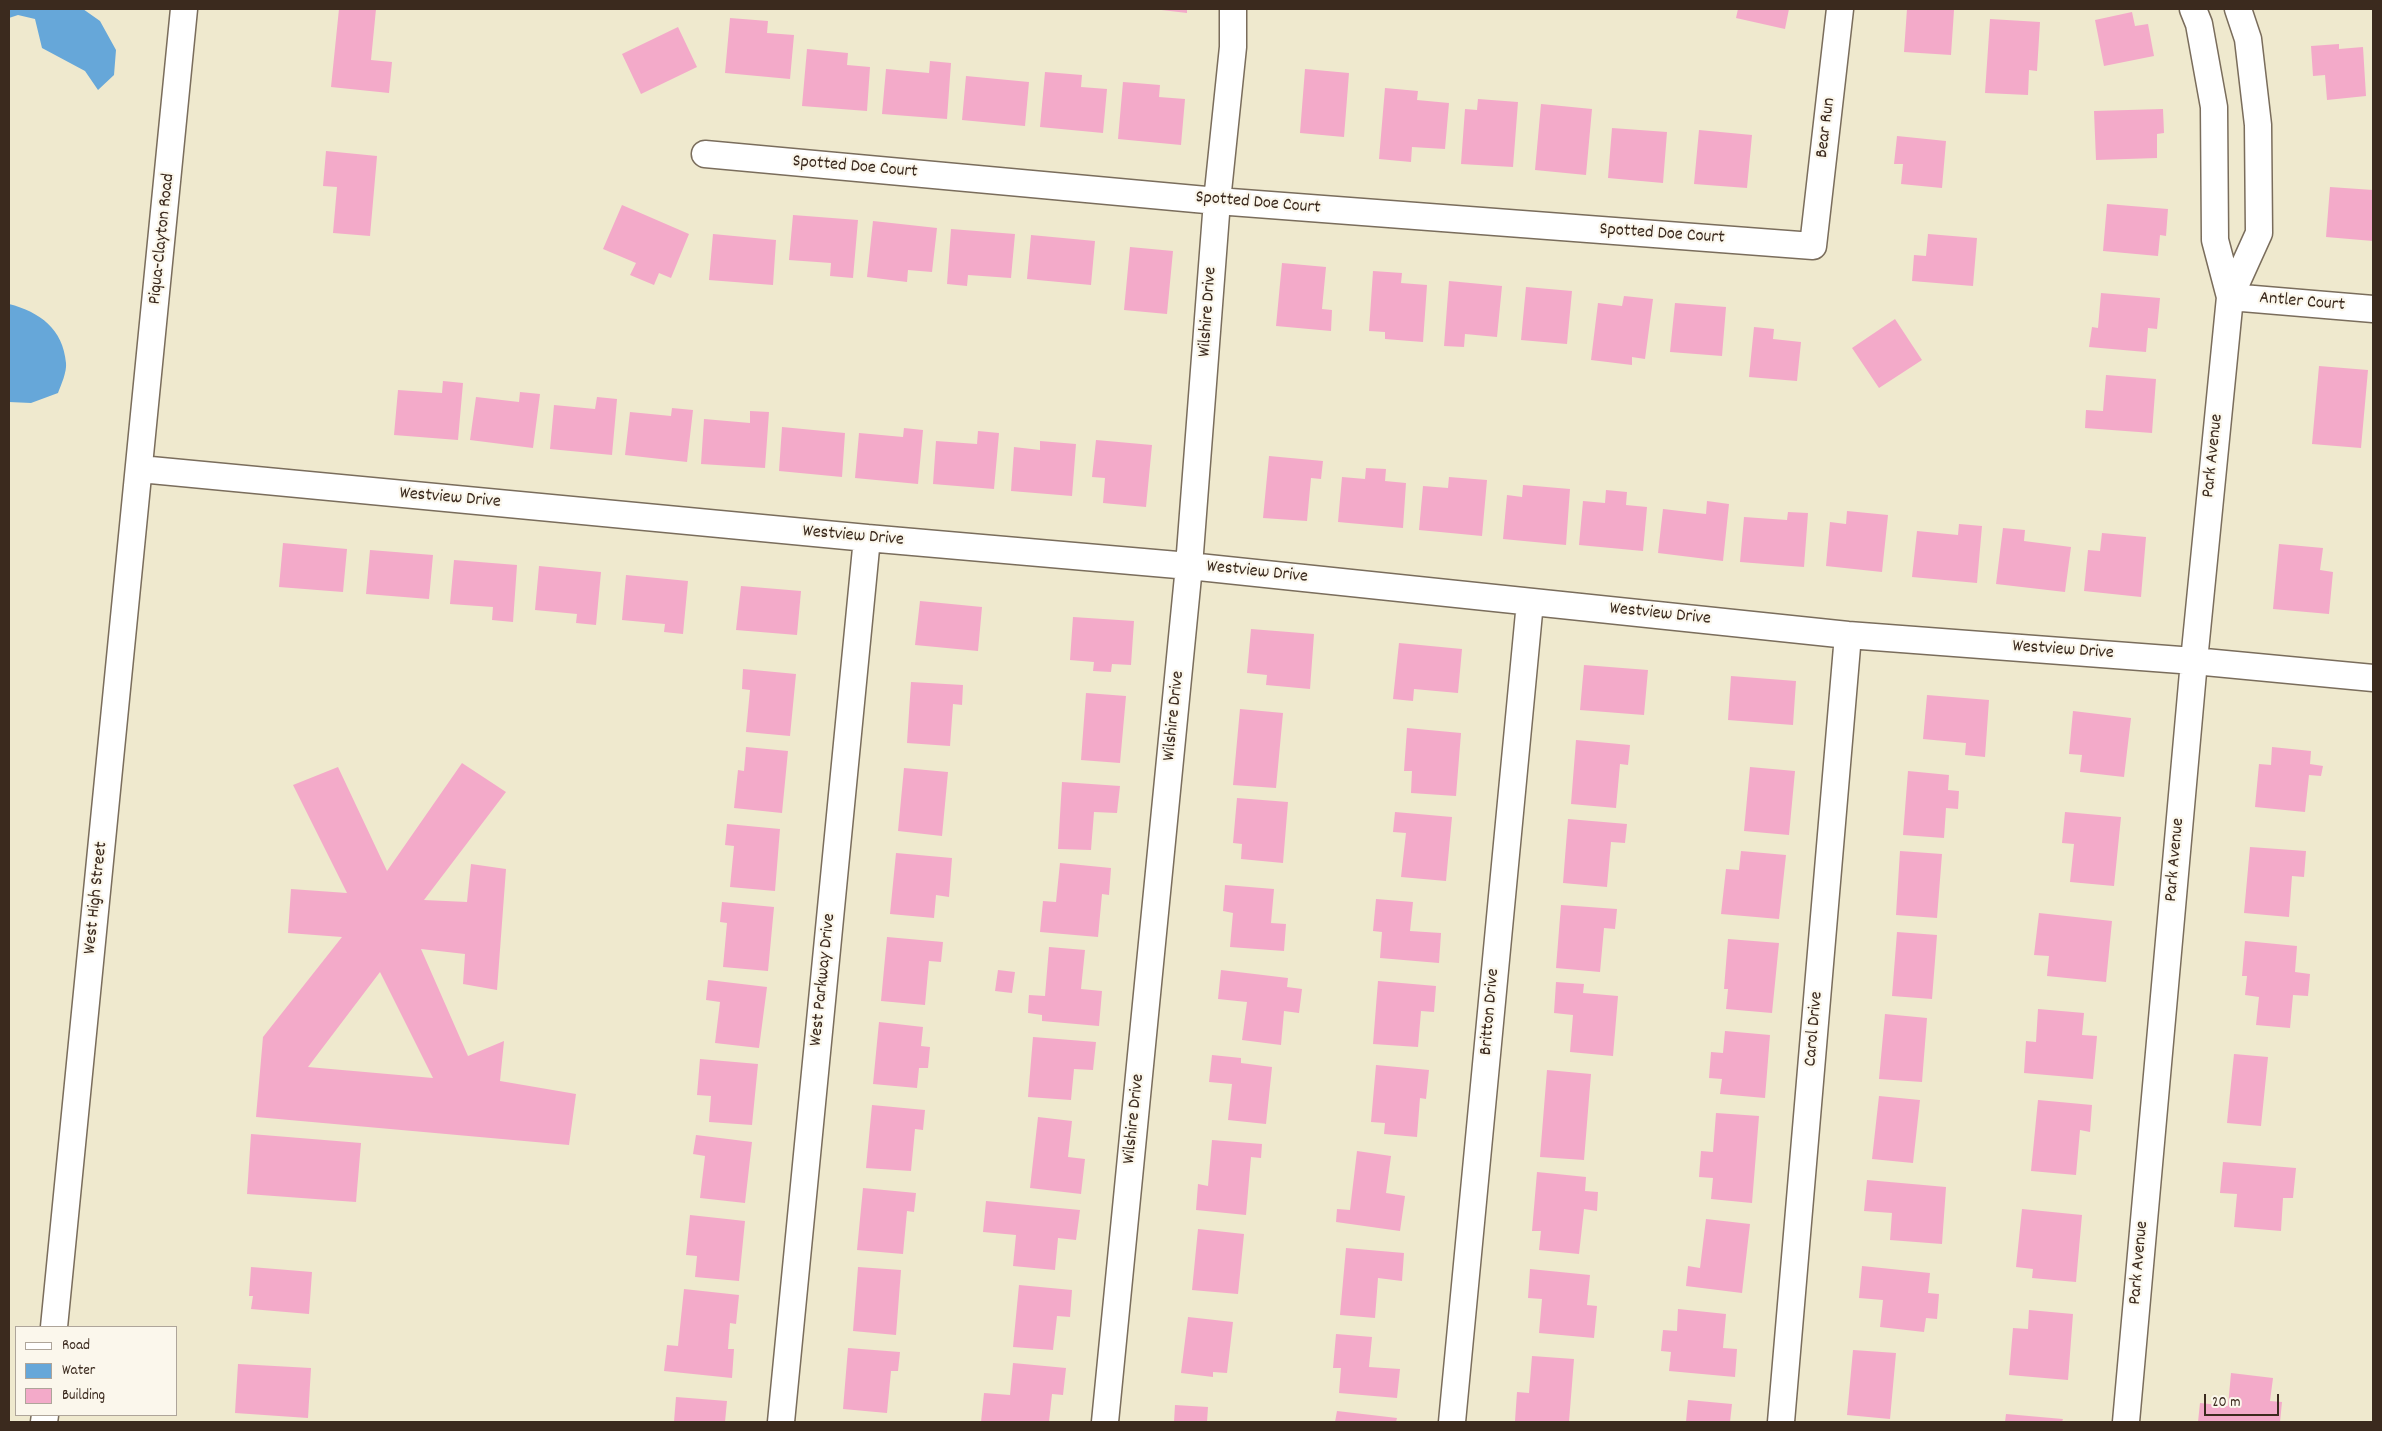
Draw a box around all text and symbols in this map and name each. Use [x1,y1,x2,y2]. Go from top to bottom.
street label: Bear Run [1813,97,1841,159]
street label: Spotted Doe Court [792,152,918,184]
street label: Piqua-Clayton Road [145,172,181,306]
street label: Spotted Doe Court [1195,188,1321,220]
street label: Spotted Doe Court [1599,220,1725,250]
street label: Wilshire Drive [1195,266,1223,358]
street label: Antler Court [2258,289,2346,317]
street label: Park Avenue [2199,413,2229,499]
street label: Westview Drive [398,484,502,514]
street label: Westview Drive [801,522,905,552]
street label: Westview Drive [1205,557,1309,589]
street label: Westview Drive [1608,599,1712,631]
street label: Westview Drive [2012,637,2114,665]
street label: Wilshire Drive [1160,670,1190,762]
street label: Park Avenue [2162,817,2190,903]
street label: West High Street [80,841,114,955]
street label: West Parkway Drive [806,913,842,1047]
street label: Britton Drive [1476,968,1506,1056]
street label: Carol Drive [1801,991,1829,1067]
street label: Wilshire Drive [1120,1073,1150,1165]
street label: Park Avenue [2126,1220,2154,1306]
legend [15,1326,178,1416]
text: Road [62,1335,90,1357]
text: Water [62,1360,95,1382]
scale bar [2207,1384,2282,1416]
text: Building [62,1385,105,1407]
text: 20 m [2212,1392,2240,1414]

